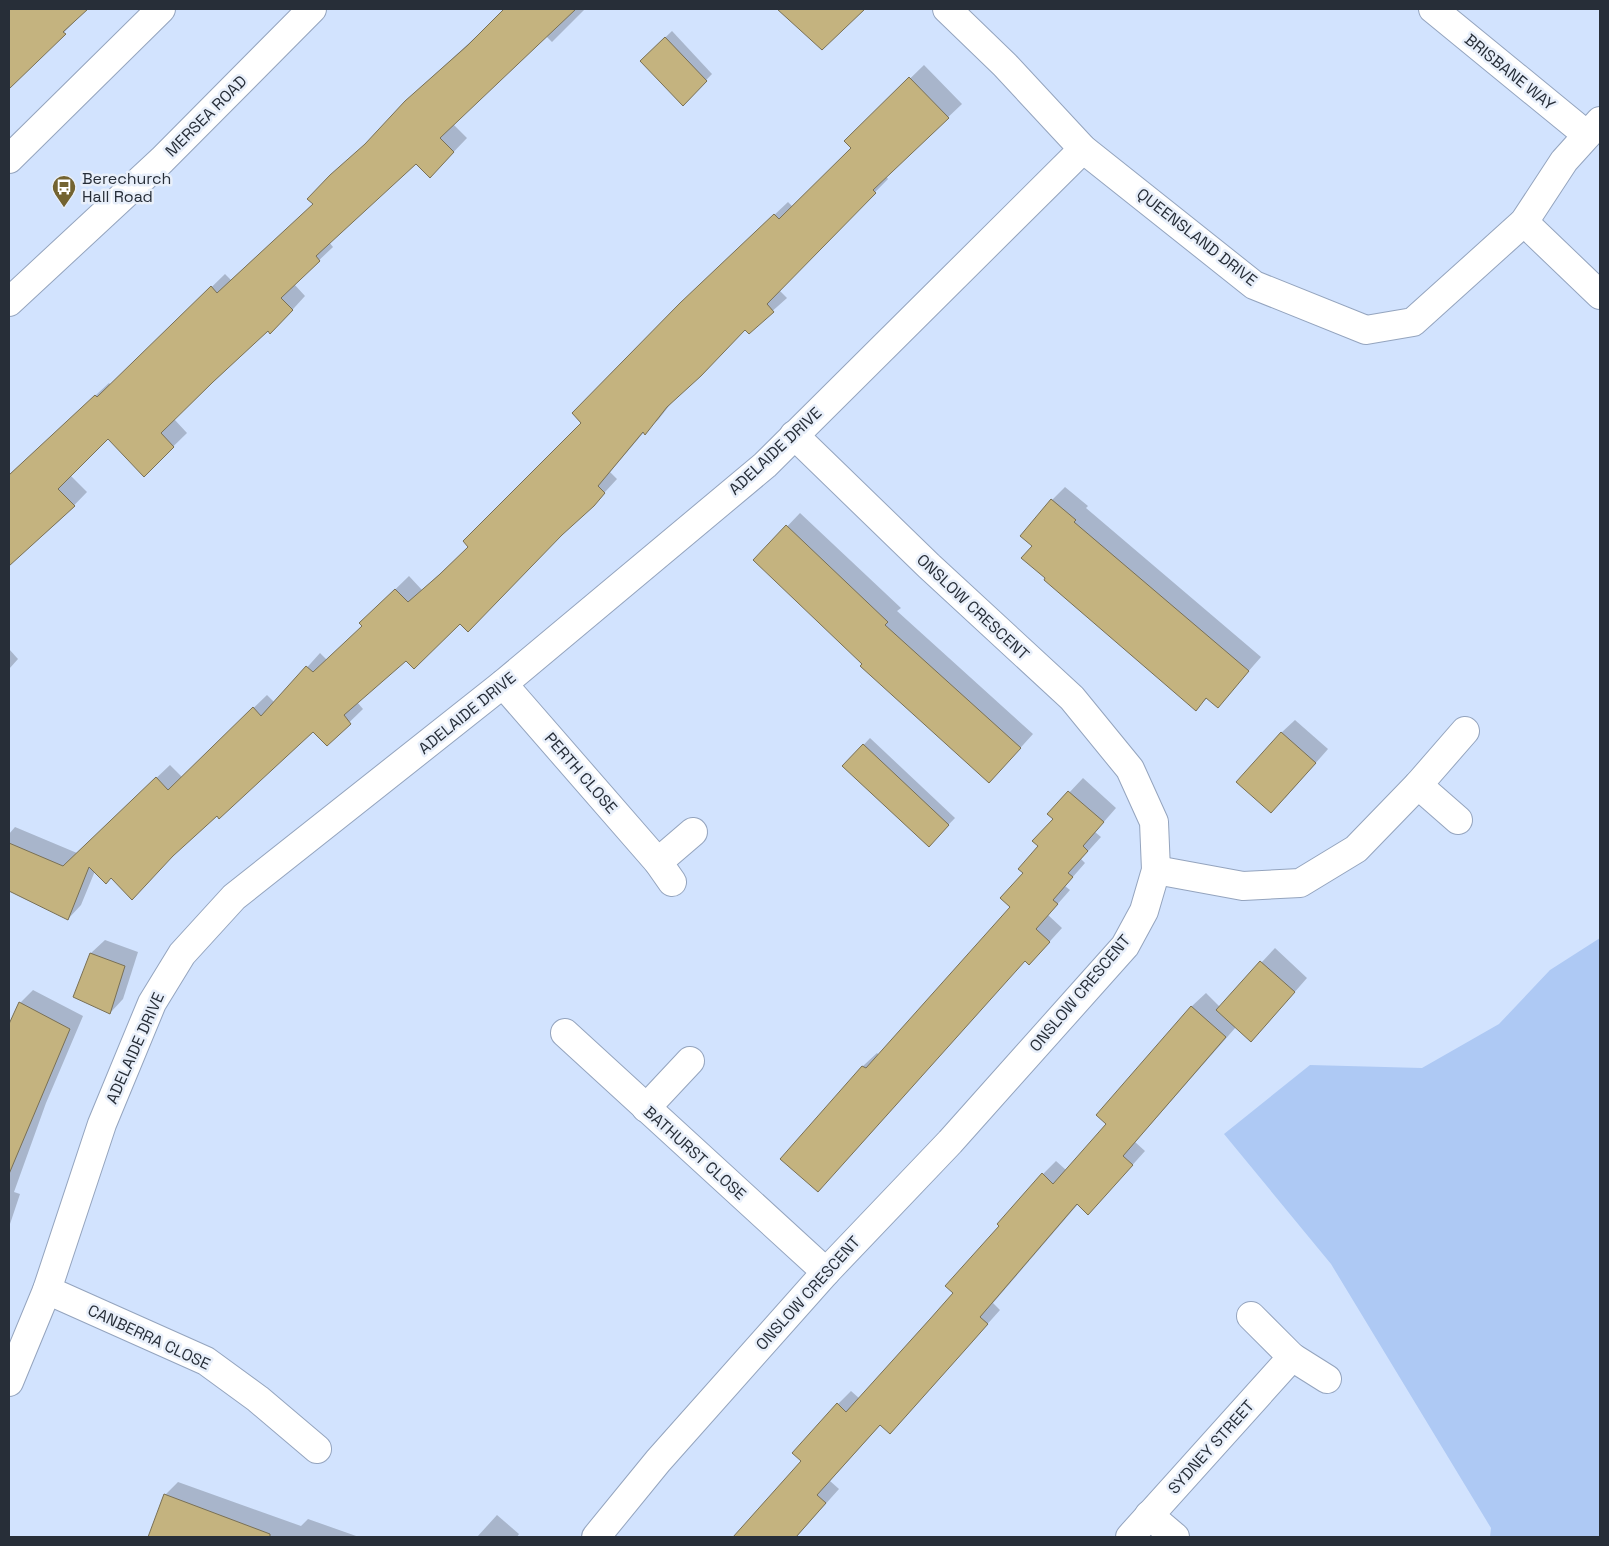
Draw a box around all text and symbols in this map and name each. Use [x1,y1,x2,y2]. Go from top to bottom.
street label: BRISBANE WAY [1460,29,1560,115]
street label: MERSEA ROAD [161,71,251,161]
place label: Berechurch Hall Road [82,168,171,207]
bus stop icon: Berechurch Hall Road [51,174,77,208]
street label: QUEENSLAND DRIVE [1132,183,1262,291]
street label: ADELAIDE DRIVE [724,403,826,499]
street label: ONSLOW CRESCENT [912,549,1034,665]
street label: ADELAIDE DRIVE [414,667,520,759]
street label: PERTH CLOSE [540,728,622,818]
street label: ONSLOW CRESCENT [1025,930,1135,1056]
street label: ADELAIDE DRIVE [101,989,169,1107]
street label: BATHURST CLOSE [639,1101,751,1205]
street label: ONSLOW CRESCENT [751,1231,865,1355]
street label: CANBERRA CLOSE [84,1299,214,1375]
street label: SYDNEY STREET [1163,1396,1259,1498]

